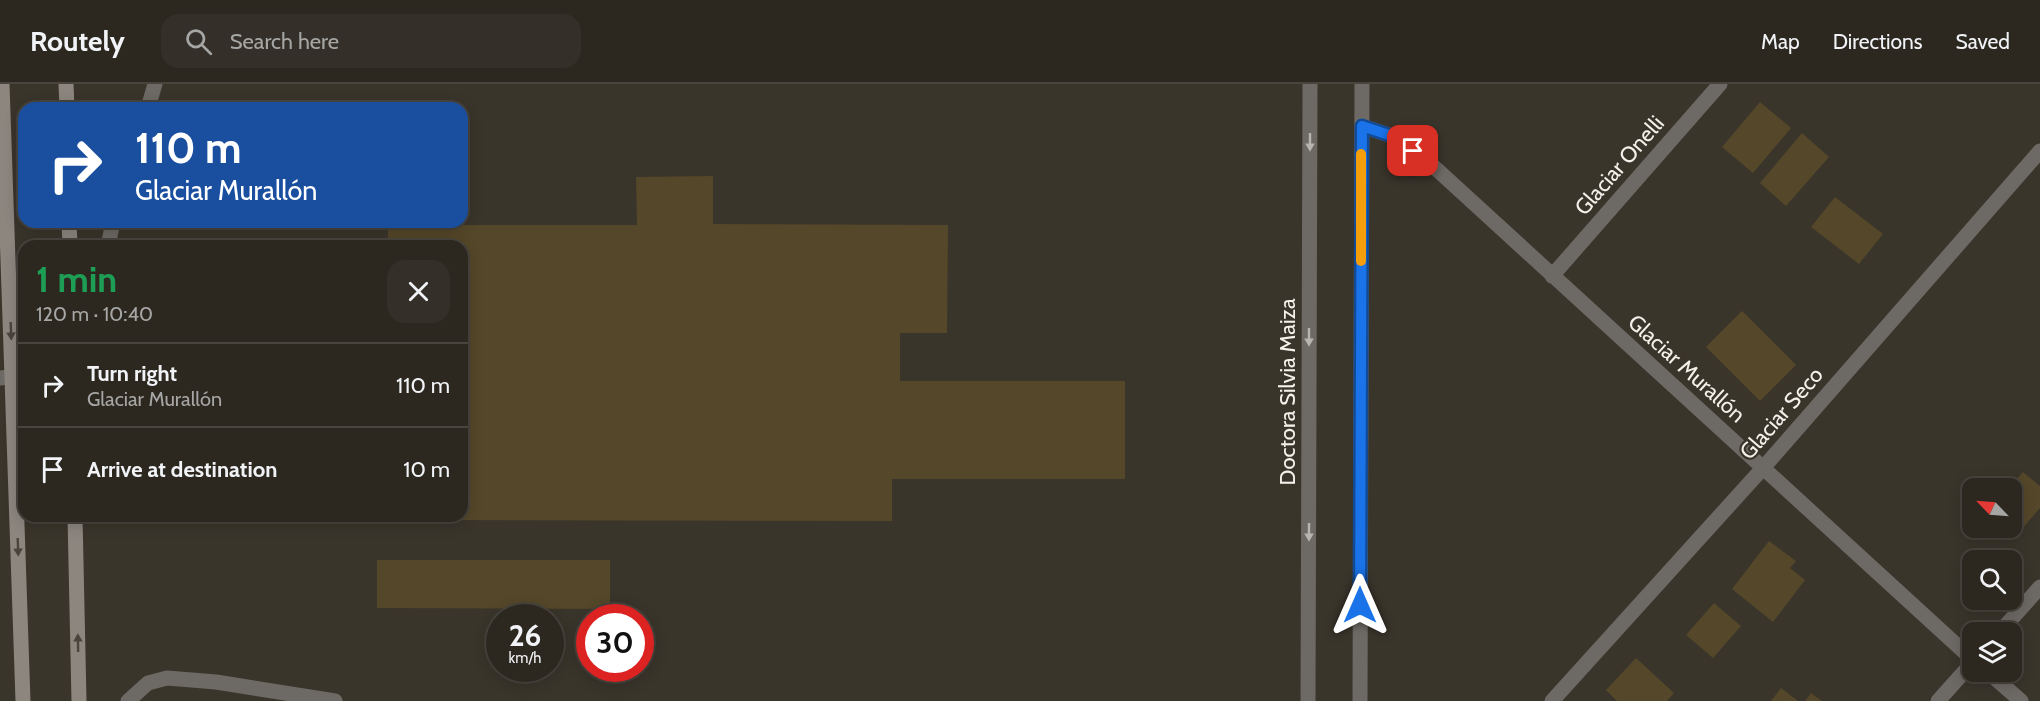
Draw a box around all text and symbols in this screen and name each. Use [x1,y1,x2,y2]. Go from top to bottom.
search box [161,14,581,68]
text: Routely [30,24,125,58]
icon: search [182,25,215,58]
text: Search here [230,28,339,55]
text: Map [1761,29,1800,54]
text: Directions [1833,29,1922,54]
text: Saved [1955,29,2010,54]
street label: Glaciar Onelli [1569,110,1670,221]
text: 110 m [135,122,242,174]
pin [1387,125,1438,176]
icon: right [36,126,114,204]
one-way arrow [1305,133,1315,152]
icon: arrive [1396,134,1429,167]
text: Glaciar Murallón [135,174,317,207]
text: 1 min [36,257,117,301]
button: close [387,260,450,323]
street label: Doctora Silvia Maiza [1274,298,1301,485]
text: 120 m · 10:40 [36,302,153,326]
street label: Glaciar Murallón [1622,309,1751,428]
one-way arrow [6,322,16,341]
one-way arrow [1304,328,1314,347]
text: Turn right [87,360,177,387]
street label: Glaciar Seco [1734,362,1829,465]
icon: right [36,369,69,402]
text: 110 m [396,372,450,399]
text: Glaciar Murallón [87,387,222,411]
icon: arrive [36,453,69,486]
text: Arrive at destination [87,456,277,483]
text: 10 m [403,456,450,483]
north arrow [1962,478,2022,538]
map controls [1962,478,2022,682]
one-way arrow [1304,523,1314,542]
one-way arrow [13,538,23,557]
button: search [1962,550,2022,610]
position arrow [1328,573,1392,637]
speed limit sign: 30 [576,604,654,682]
text: 26 [509,617,541,654]
button: layers [1962,622,2022,682]
one-way arrow [73,633,83,652]
text: km/h [509,649,541,667]

